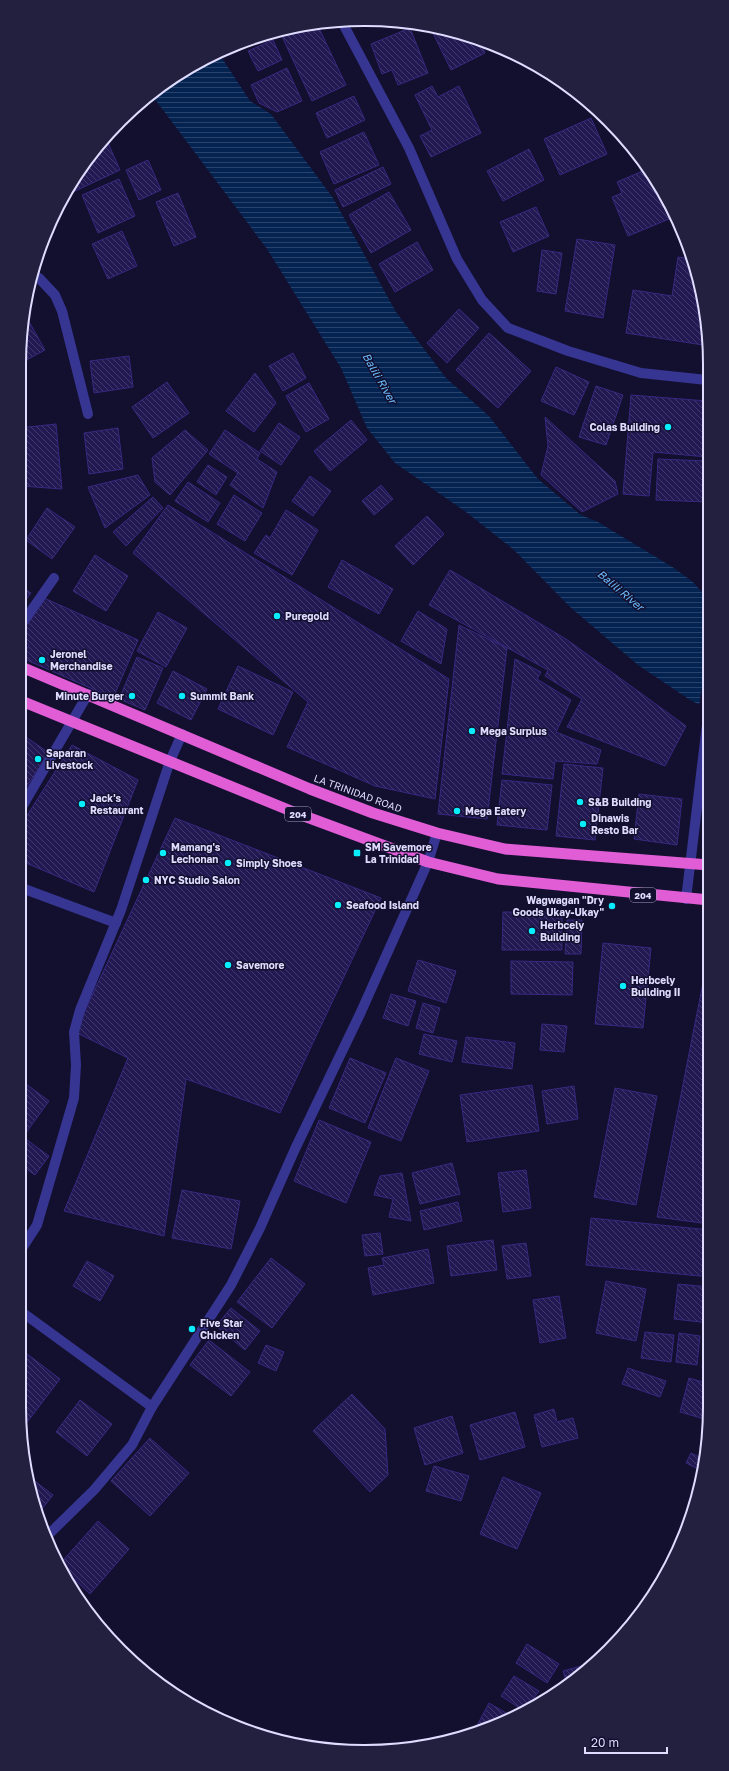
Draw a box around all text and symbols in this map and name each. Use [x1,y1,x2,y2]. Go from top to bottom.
water label: Balili River [360,350,401,407]
place label: Colas Building [590,421,660,433]
marker: Colas Building [663,422,673,432]
water label: Balili River [595,567,648,614]
place label: Puregold [285,610,329,622]
marker: Puregold [272,611,282,621]
place label: Jeronel Merchandise [50,648,113,672]
marker: Jeronel Merchandise [37,655,47,665]
place label: Minute Burger [55,690,124,702]
place label: Summit Bank [190,690,254,702]
marker: Minute Burger [127,691,137,701]
marker: Summit Bank [177,691,187,701]
place label: Mega Surplus [480,725,547,737]
marker: Mega Surplus [467,726,477,736]
place label: Saparan Livestock [46,747,93,771]
marker: Saparan Livestock [33,754,43,764]
street label: LA TRINIDAD ROAD [312,771,404,815]
place label: Jack's Restaurant [90,792,144,816]
place label: S&B Building [588,796,651,808]
marker: S&B Building [575,797,585,807]
marker: Jack's Restaurant [77,799,87,809]
place label: Mega Eatery [465,805,526,817]
marker: Mega Eatery [452,806,462,816]
road number: 204 [285,807,311,821]
place label: Dinawis Resto Bar [591,812,639,836]
marker: Dinawis Resto Bar [578,819,588,829]
place label: Mamang's Lechonan [171,841,221,865]
place label: SM Savemore La Trinidad [365,841,432,865]
marker: Mamang's Lechonan [158,848,168,858]
marker: SM Savemore La Trinidad [352,848,362,858]
place label: Simply Shoes [236,857,303,869]
marker: Simply Shoes [223,858,233,868]
place label: NYC Studio Salon [154,874,240,886]
marker: NYC Studio Salon [141,875,151,885]
road number: 204 [630,888,656,902]
place label: Wagwagan "Dry Goods Ukay-Ukay" [513,894,604,918]
place label: Seafood Island [346,899,419,911]
marker: Seafood Island [333,900,343,910]
marker: Wagwagan "Dry Goods Ukay-Ukay" [607,901,617,911]
place label: Herbcely Building [540,919,584,943]
marker: Herbcely Building [527,926,537,936]
place label: Savemore [236,959,285,971]
marker: Savemore [223,960,233,970]
place label: Herbcely Building II [631,974,680,998]
marker: Herbcely Building II [618,981,628,991]
place label: Five Star Chicken [200,1317,243,1341]
marker: Five Star Chicken [187,1324,197,1334]
scale bar [585,1729,667,1755]
text: 20 m [591,1735,619,1750]

